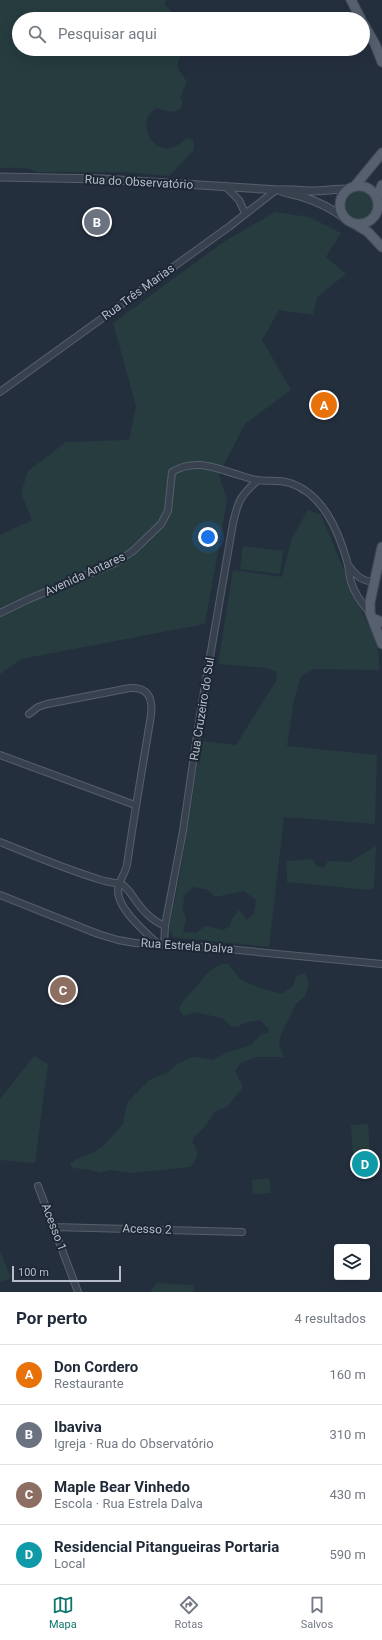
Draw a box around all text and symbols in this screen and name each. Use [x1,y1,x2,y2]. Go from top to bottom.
search box [12,12,370,56]
icon: search [26,23,48,45]
text: Pesquisar aqui [58,25,157,43]
street label: Rua do Observatório [84,172,194,192]
pin: B [84,207,110,237]
street label: Rua Três Marias [99,261,177,323]
pin: A [311,390,337,420]
your location [198,527,218,547]
street label: Avenida Antares [43,549,127,599]
street label: Rua Cruzeiro do Sul [187,656,217,762]
street label: Rua Estrela Dalva [140,936,234,956]
pin: C [50,975,76,1005]
pin: D [352,1149,378,1179]
street label: Acesso 1 [39,1201,69,1253]
street label: Acesso 2 [122,1221,172,1237]
map controls [334,1244,370,1280]
button: layers [334,1244,370,1280]
scale bar [12,1264,121,1283]
text: 100 m [18,1266,49,1279]
text: Por perto [16,1308,87,1328]
text: 4 resultados [294,1311,366,1326]
text: Don Cordero [54,1358,138,1376]
text: A [25,1367,33,1382]
text: 160 m [329,1367,366,1382]
text: Restaurante [54,1376,124,1391]
text: Ibaviva [54,1418,102,1436]
text: B [25,1427,33,1442]
text: 310 m [329,1427,366,1442]
text: Igreja · Rua do Observatório [54,1436,214,1451]
text: Maple Bear Vinhedo [54,1478,190,1496]
text: C [25,1487,33,1502]
text: 430 m [329,1487,366,1502]
text: Escola · Rua Estrela Dalva [54,1496,203,1511]
text: Residencial Pitangueiras Portaria [54,1538,279,1556]
text: D [25,1547,33,1562]
text: 590 m [329,1547,366,1562]
text: Local [54,1556,85,1571]
tab: Mapa [49,1594,77,1631]
tab: Rotas [175,1594,203,1631]
tab: Salvos [301,1594,333,1631]

